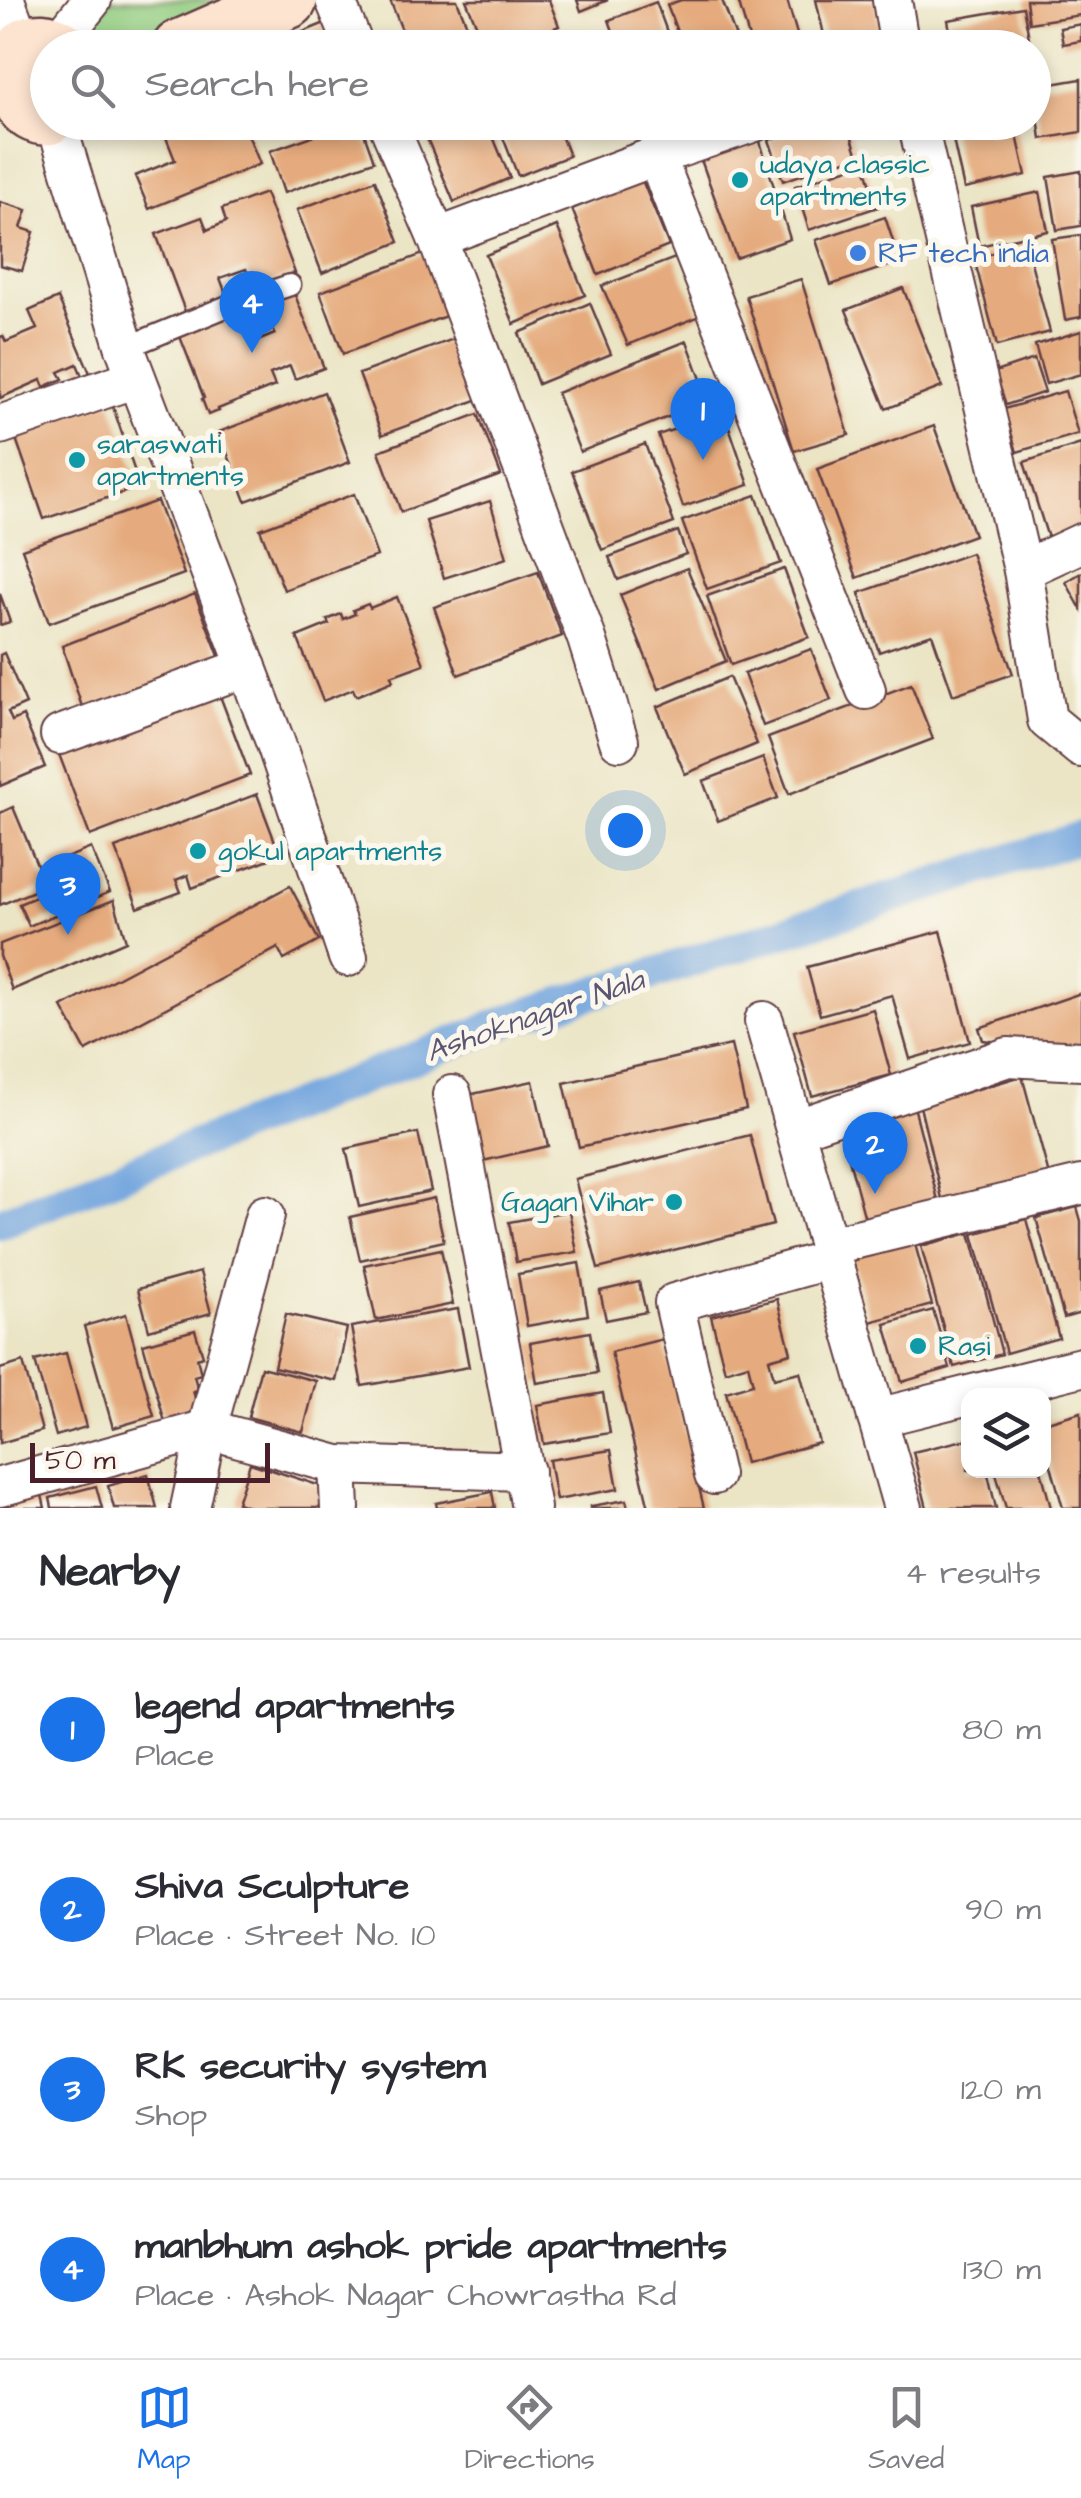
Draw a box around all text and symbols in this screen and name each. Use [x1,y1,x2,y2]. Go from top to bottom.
search box [30,30,1051,140]
icon: search [65,58,120,113]
text: Search here [145,59,369,111]
place label: udaya classic apartments [760,145,930,216]
marker: udaya classic apartments [729,169,751,191]
place label: RF tech india [878,234,1049,273]
marker: RF tech india [847,242,869,264]
pin: 4 [220,270,284,353]
pin: 1 [670,378,736,460]
place label: saraswati apartments [97,425,244,496]
marker: saraswati apartments [66,449,88,471]
your location [600,805,651,856]
place label: gokul apartments [218,832,442,872]
marker: gokul apartments [187,840,209,862]
pin: 3 [36,852,100,935]
water label: Ashoknagar Nala [420,958,652,1074]
pin: 2 [842,1112,908,1194]
place label: Gagan Vihar [501,1183,654,1223]
marker: Gagan Vihar [663,1191,685,1213]
place label: Rasi [938,1327,991,1366]
marker: Rasi [907,1335,929,1357]
map controls [961,1388,1051,1478]
button: layers [961,1388,1051,1478]
scale bar [30,1438,270,1482]
text: 50 m [45,1441,116,1480]
text: Nearby [40,1544,180,1602]
text: 4 results [905,1551,1041,1596]
text: legend apartments [135,1681,455,1733]
text: 1 [70,1707,75,1752]
text: 80 m [962,1707,1041,1752]
text: Place [135,1733,214,1778]
text: Shiva Sculpture [135,1861,409,1913]
text: 2 [63,1887,82,1932]
text: 90 m [965,1887,1041,1932]
text: Place · Street No. 10 [135,1913,436,1958]
text: RK security system [135,2041,486,2093]
text: 3 [64,2067,81,2112]
text: 120 m [961,2067,1041,2112]
text: Shop [135,2093,207,2138]
text: manbhum ashok pride apartments [135,2221,727,2273]
text: 4 [62,2247,83,2292]
text: 130 m [963,2247,1041,2292]
text: Place · Ashok Nagar Chowrastha Rd [135,2273,676,2318]
tab: Map [137,2380,192,2479]
tab: Directions [465,2380,595,2479]
tab: Saved [868,2380,944,2479]

